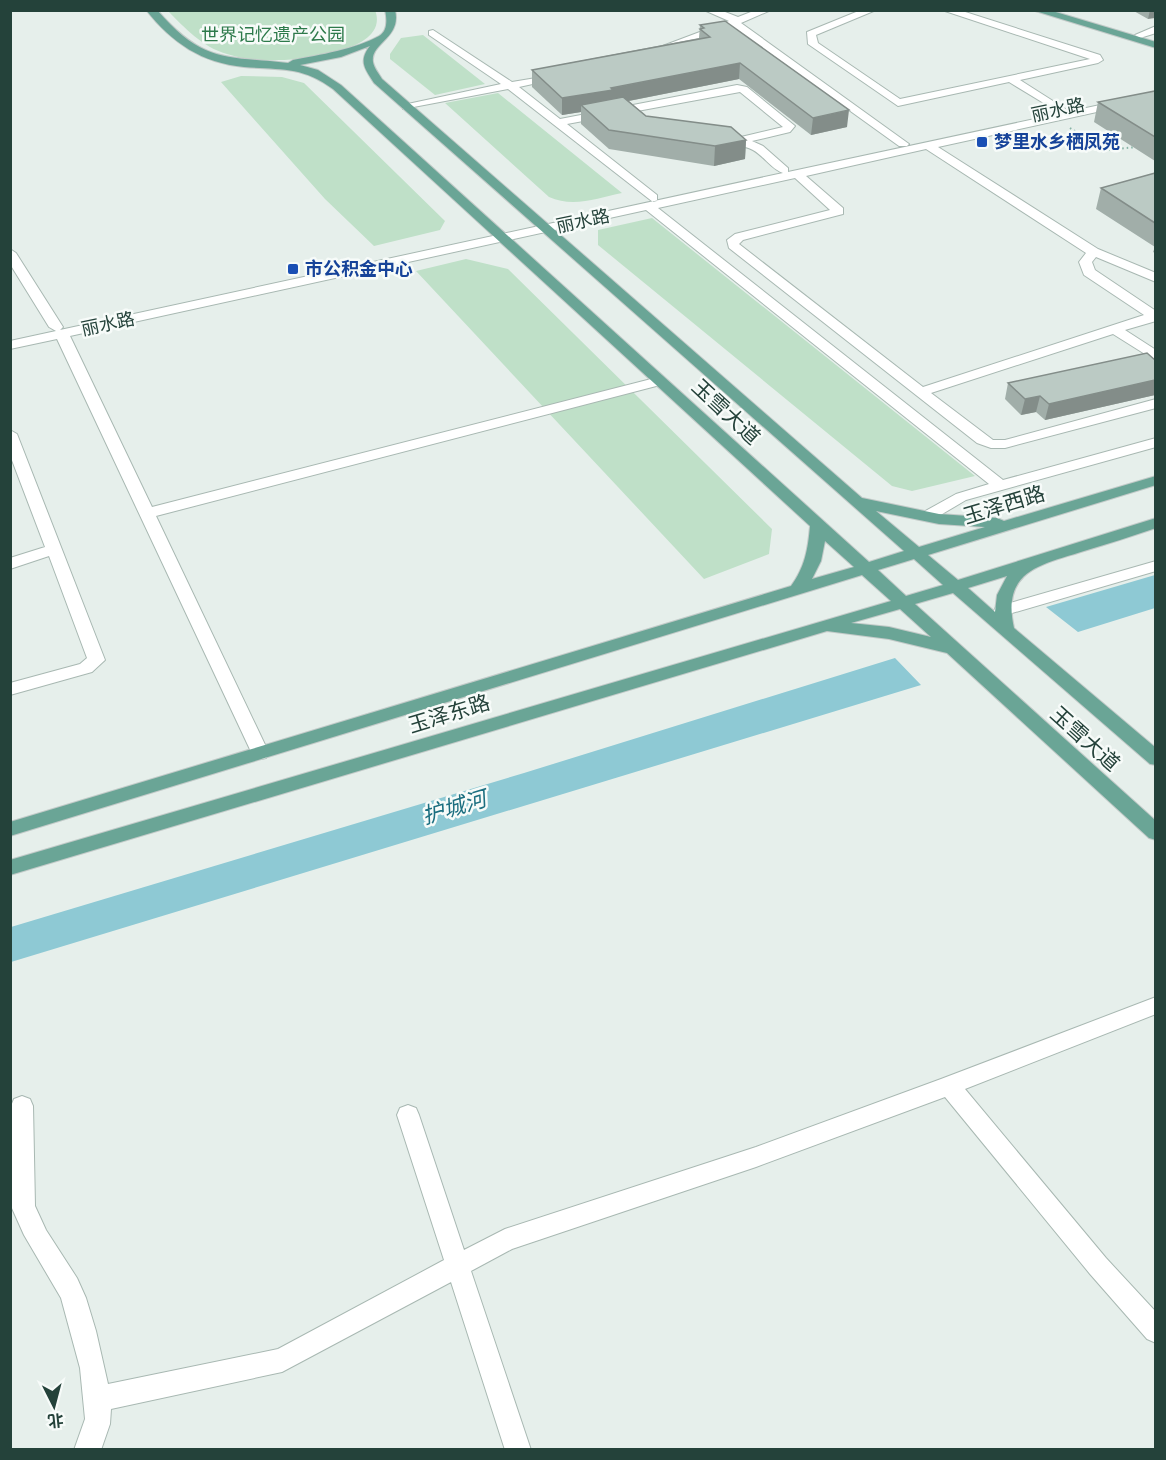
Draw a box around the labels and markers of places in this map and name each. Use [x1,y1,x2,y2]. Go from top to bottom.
place label: 梦里水乡栖凤苑 [994,130,1120,154]
marker: 梦里水乡栖凤苑 [975,135,989,149]
place label: 市公积金中心 [305,257,413,281]
marker: 市公积金中心 [286,262,300,276]

